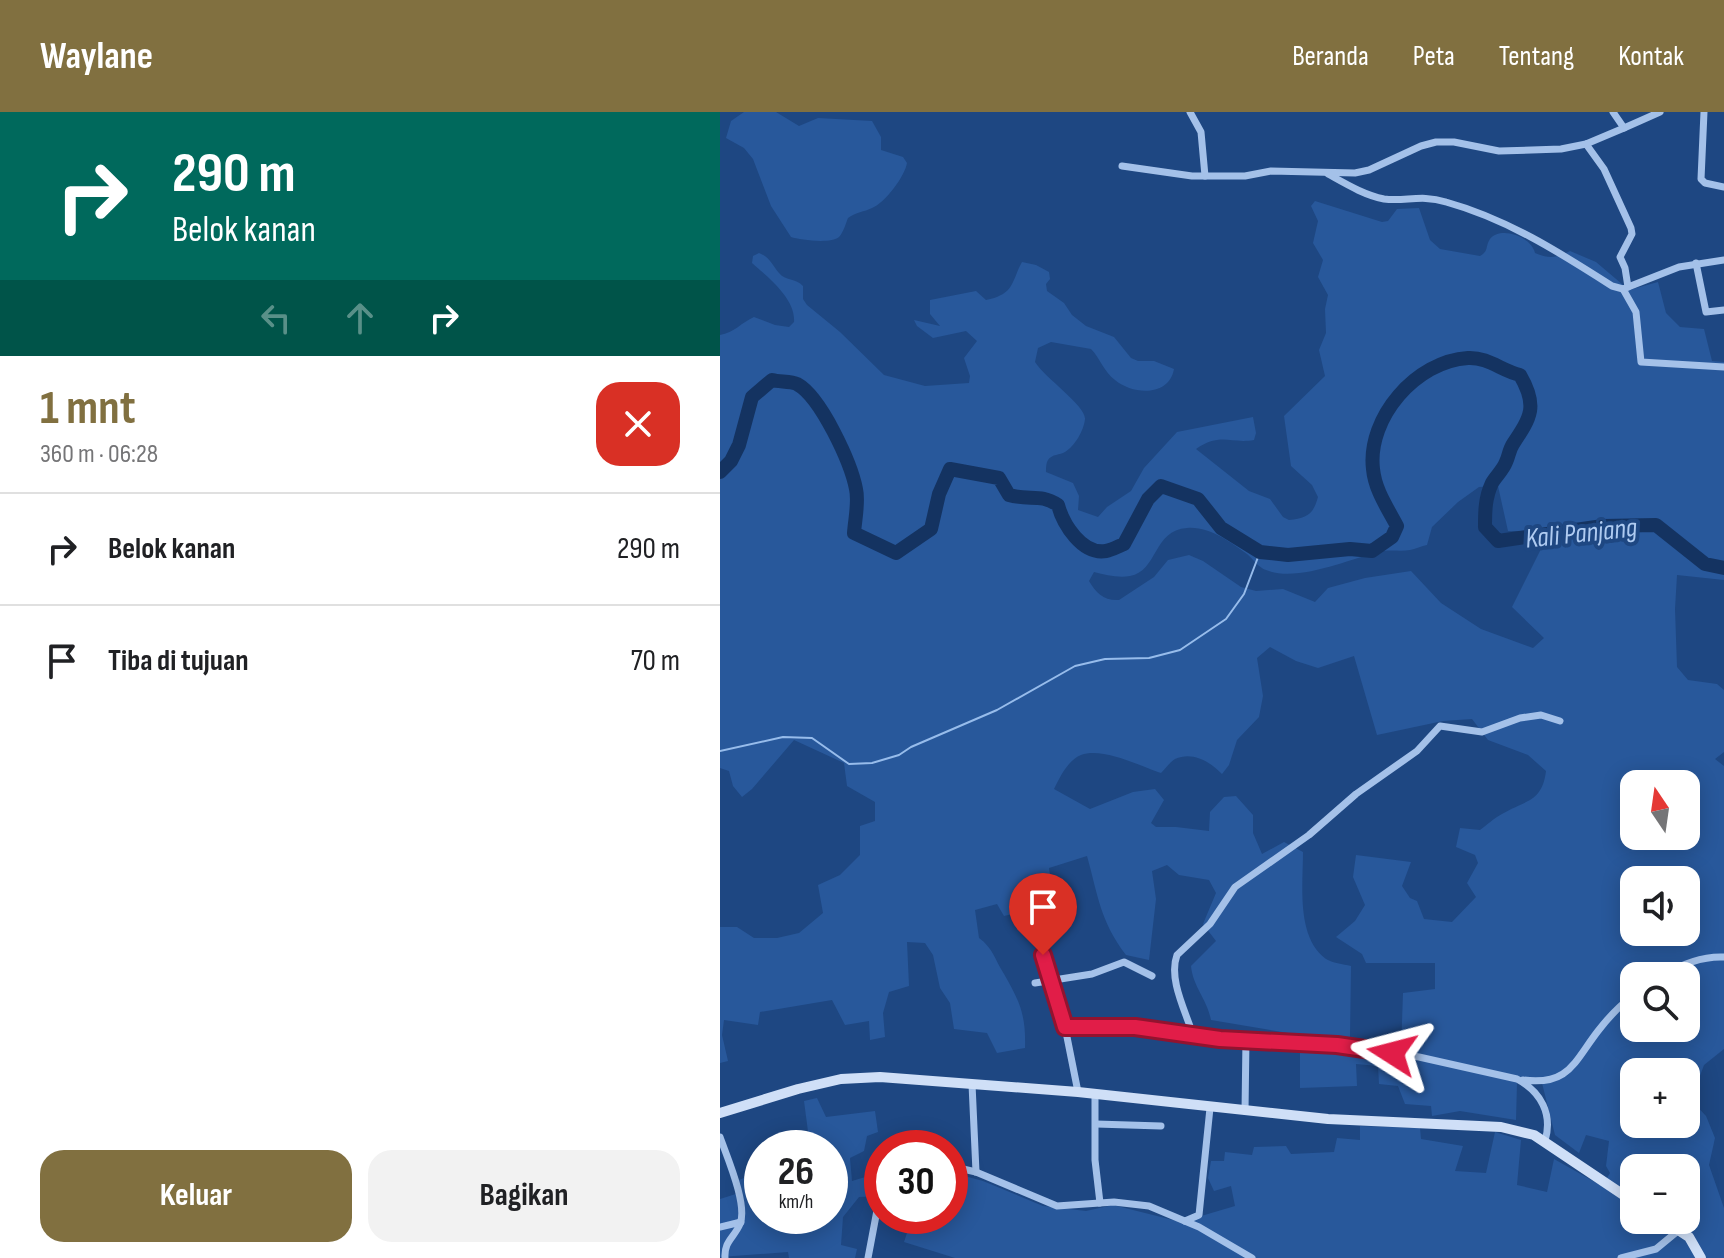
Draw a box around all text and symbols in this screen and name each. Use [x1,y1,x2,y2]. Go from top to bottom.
text: Waylane [40,34,153,79]
text: Beranda [1292,40,1369,73]
text: Peta [1413,40,1455,73]
text: Tentang [1499,40,1574,73]
text: Kontak [1618,40,1684,73]
text: 290 m [172,141,296,208]
icon: right [40,144,144,248]
text: Belok kanan [172,209,316,252]
icon: left [254,296,298,340]
icon: ahead [338,296,382,340]
icon: right [422,296,466,340]
text: 1 mnt [40,380,136,437]
button: close [596,382,680,466]
text: 360 m · 06:28 [40,439,158,470]
water label: Kali Panjang [1524,511,1639,556]
icon: right [40,527,84,571]
text: Belok kanan [108,531,235,567]
text: 290 m [617,531,680,567]
icon: arrive [40,639,84,683]
text: Tiba di tujuan [108,643,249,679]
text: 70 m [631,643,680,679]
north arrow [1620,770,1700,850]
map controls [1620,770,1700,1234]
button: sound [1620,866,1700,946]
pin [1009,873,1077,955]
icon: arrive [1021,885,1065,929]
button: search [1620,962,1700,1042]
position arrow [1350,1011,1434,1095]
button: + [1620,1058,1700,1138]
speed limit sign: 30 [864,1130,968,1234]
text: 26 [778,1148,814,1196]
button: Keluar [40,1150,352,1242]
button: Bagikan [368,1150,680,1242]
button: − [1620,1154,1700,1234]
text: km/h [779,1190,813,1214]

